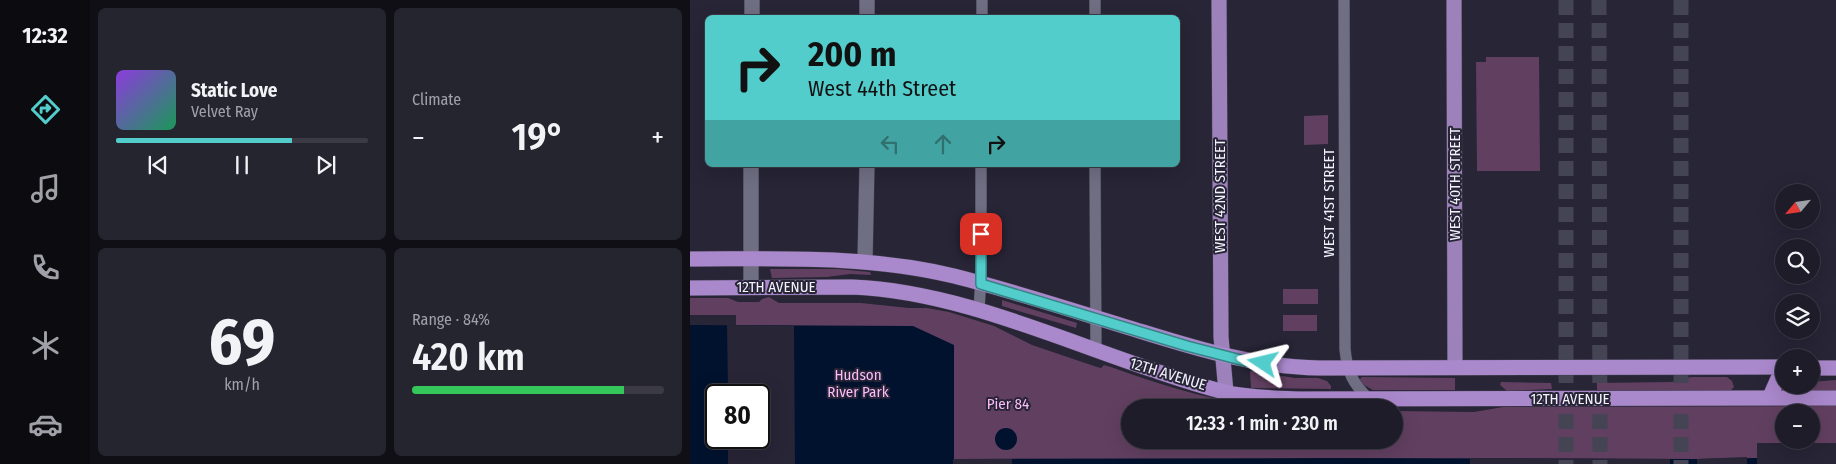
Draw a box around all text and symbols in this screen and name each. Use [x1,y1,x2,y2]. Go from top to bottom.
text: 12:32 [22,22,68,49]
text: 200 m [808,33,896,75]
icon: right [725,35,790,100]
text: West 44th Street [808,75,956,102]
text: Static Love [191,79,278,102]
text: Climate [412,90,461,109]
icon: directions [28,92,63,127]
text: Velvet Ray [191,102,258,121]
text: 19° [511,114,564,160]
text: − [412,121,425,154]
text: + [651,121,664,154]
street label: WEST 40TH STREET [1446,127,1464,241]
icon: left [876,130,904,158]
icon: ahead [929,130,957,158]
icon: right [982,130,1010,158]
street label: WEST 42ND STREET [1211,139,1229,253]
street label: WEST 41ST STREET [1320,149,1338,257]
icon: previous [144,151,172,179]
icon: pause [228,151,256,179]
icon: next [312,151,340,179]
icon: music [28,171,63,206]
north arrow [1775,184,1820,229]
map controls [1775,184,1820,449]
pin [960,213,1002,255]
icon: arrive [967,220,995,248]
button: search [1775,239,1820,284]
icon: phone [28,250,63,285]
street label: 12TH AVENUE [736,278,816,296]
button: layers [1775,294,1820,339]
text: 69 [209,303,275,381]
text: Range · 84% [412,310,490,329]
icon: climate [28,328,63,363]
text: 420 km [412,334,525,380]
position arrow [1236,336,1288,388]
button: + [1775,349,1820,394]
street label: 12TH AVENUE [1128,354,1208,394]
park label: Hudson River Park [827,366,889,401]
text: km/h [224,375,260,394]
speed limit sign: 80 [705,384,770,449]
street label: 12TH AVENUE [1530,390,1610,408]
park label: Pier 84 [987,395,1029,413]
button: − [1775,404,1820,449]
icon: car [28,407,63,442]
text: 12:33 · 1 min · 230 m [1186,412,1338,435]

